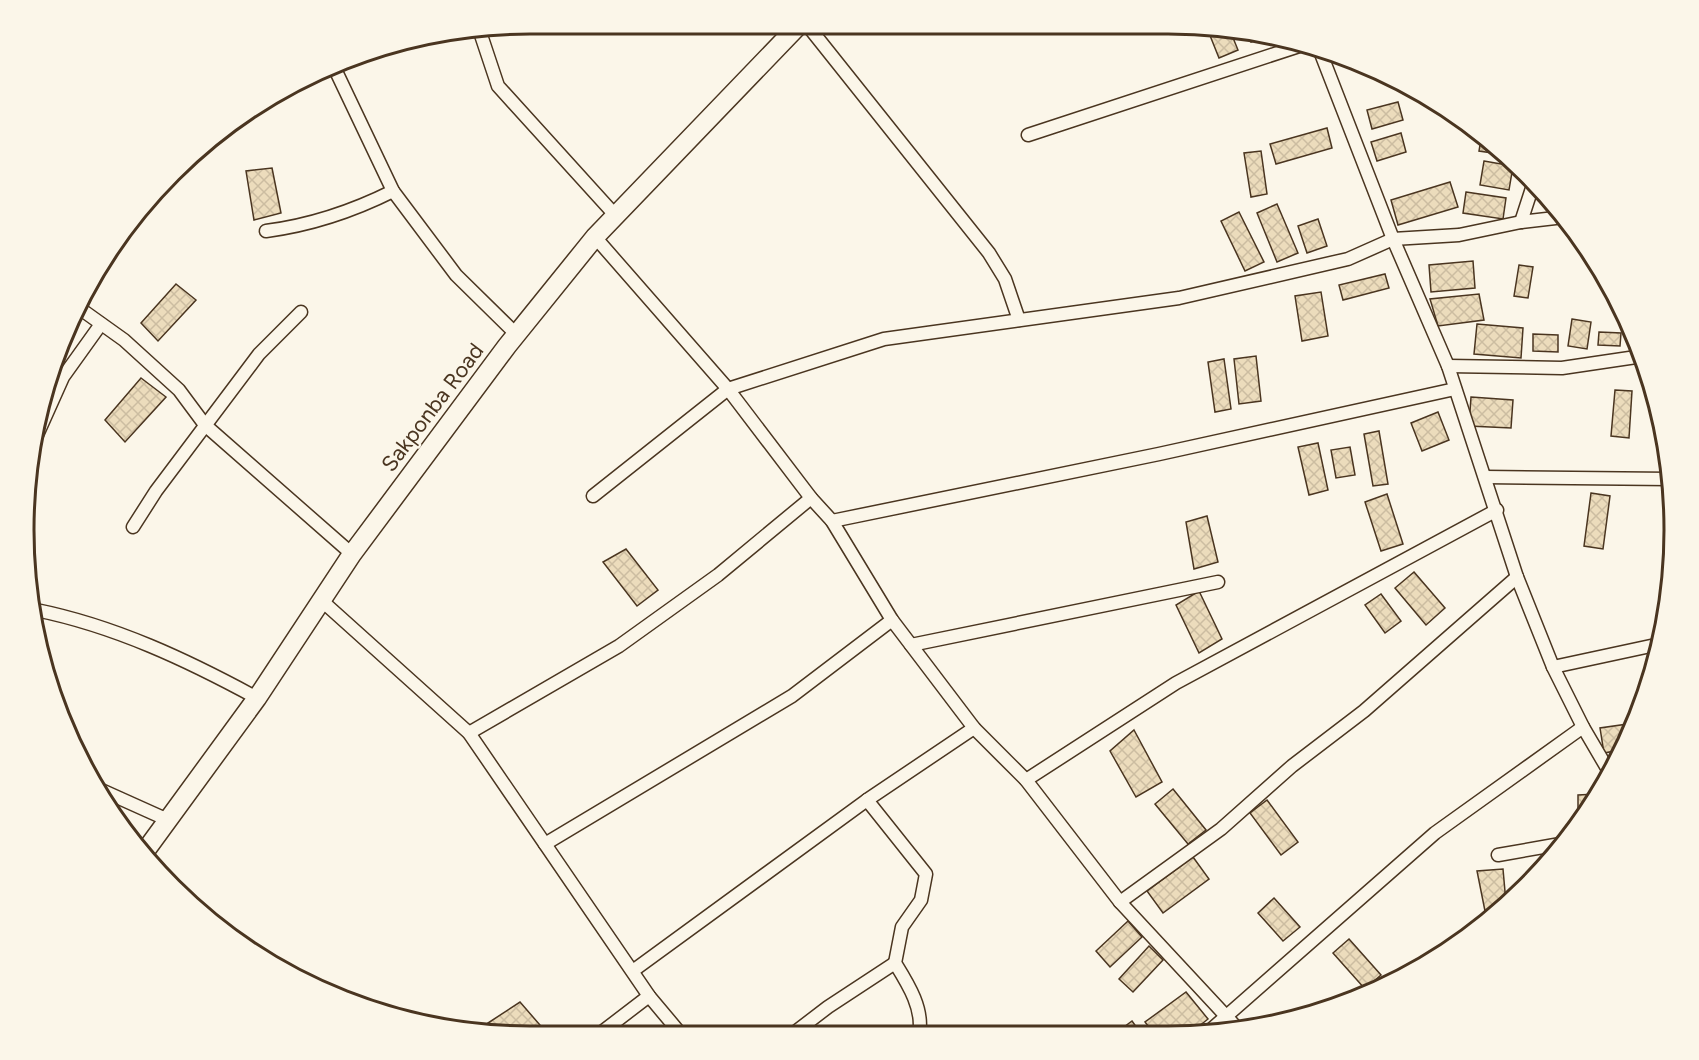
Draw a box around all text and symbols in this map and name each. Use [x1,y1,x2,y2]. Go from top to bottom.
street label: Sakponba Road [375,338,489,477]

